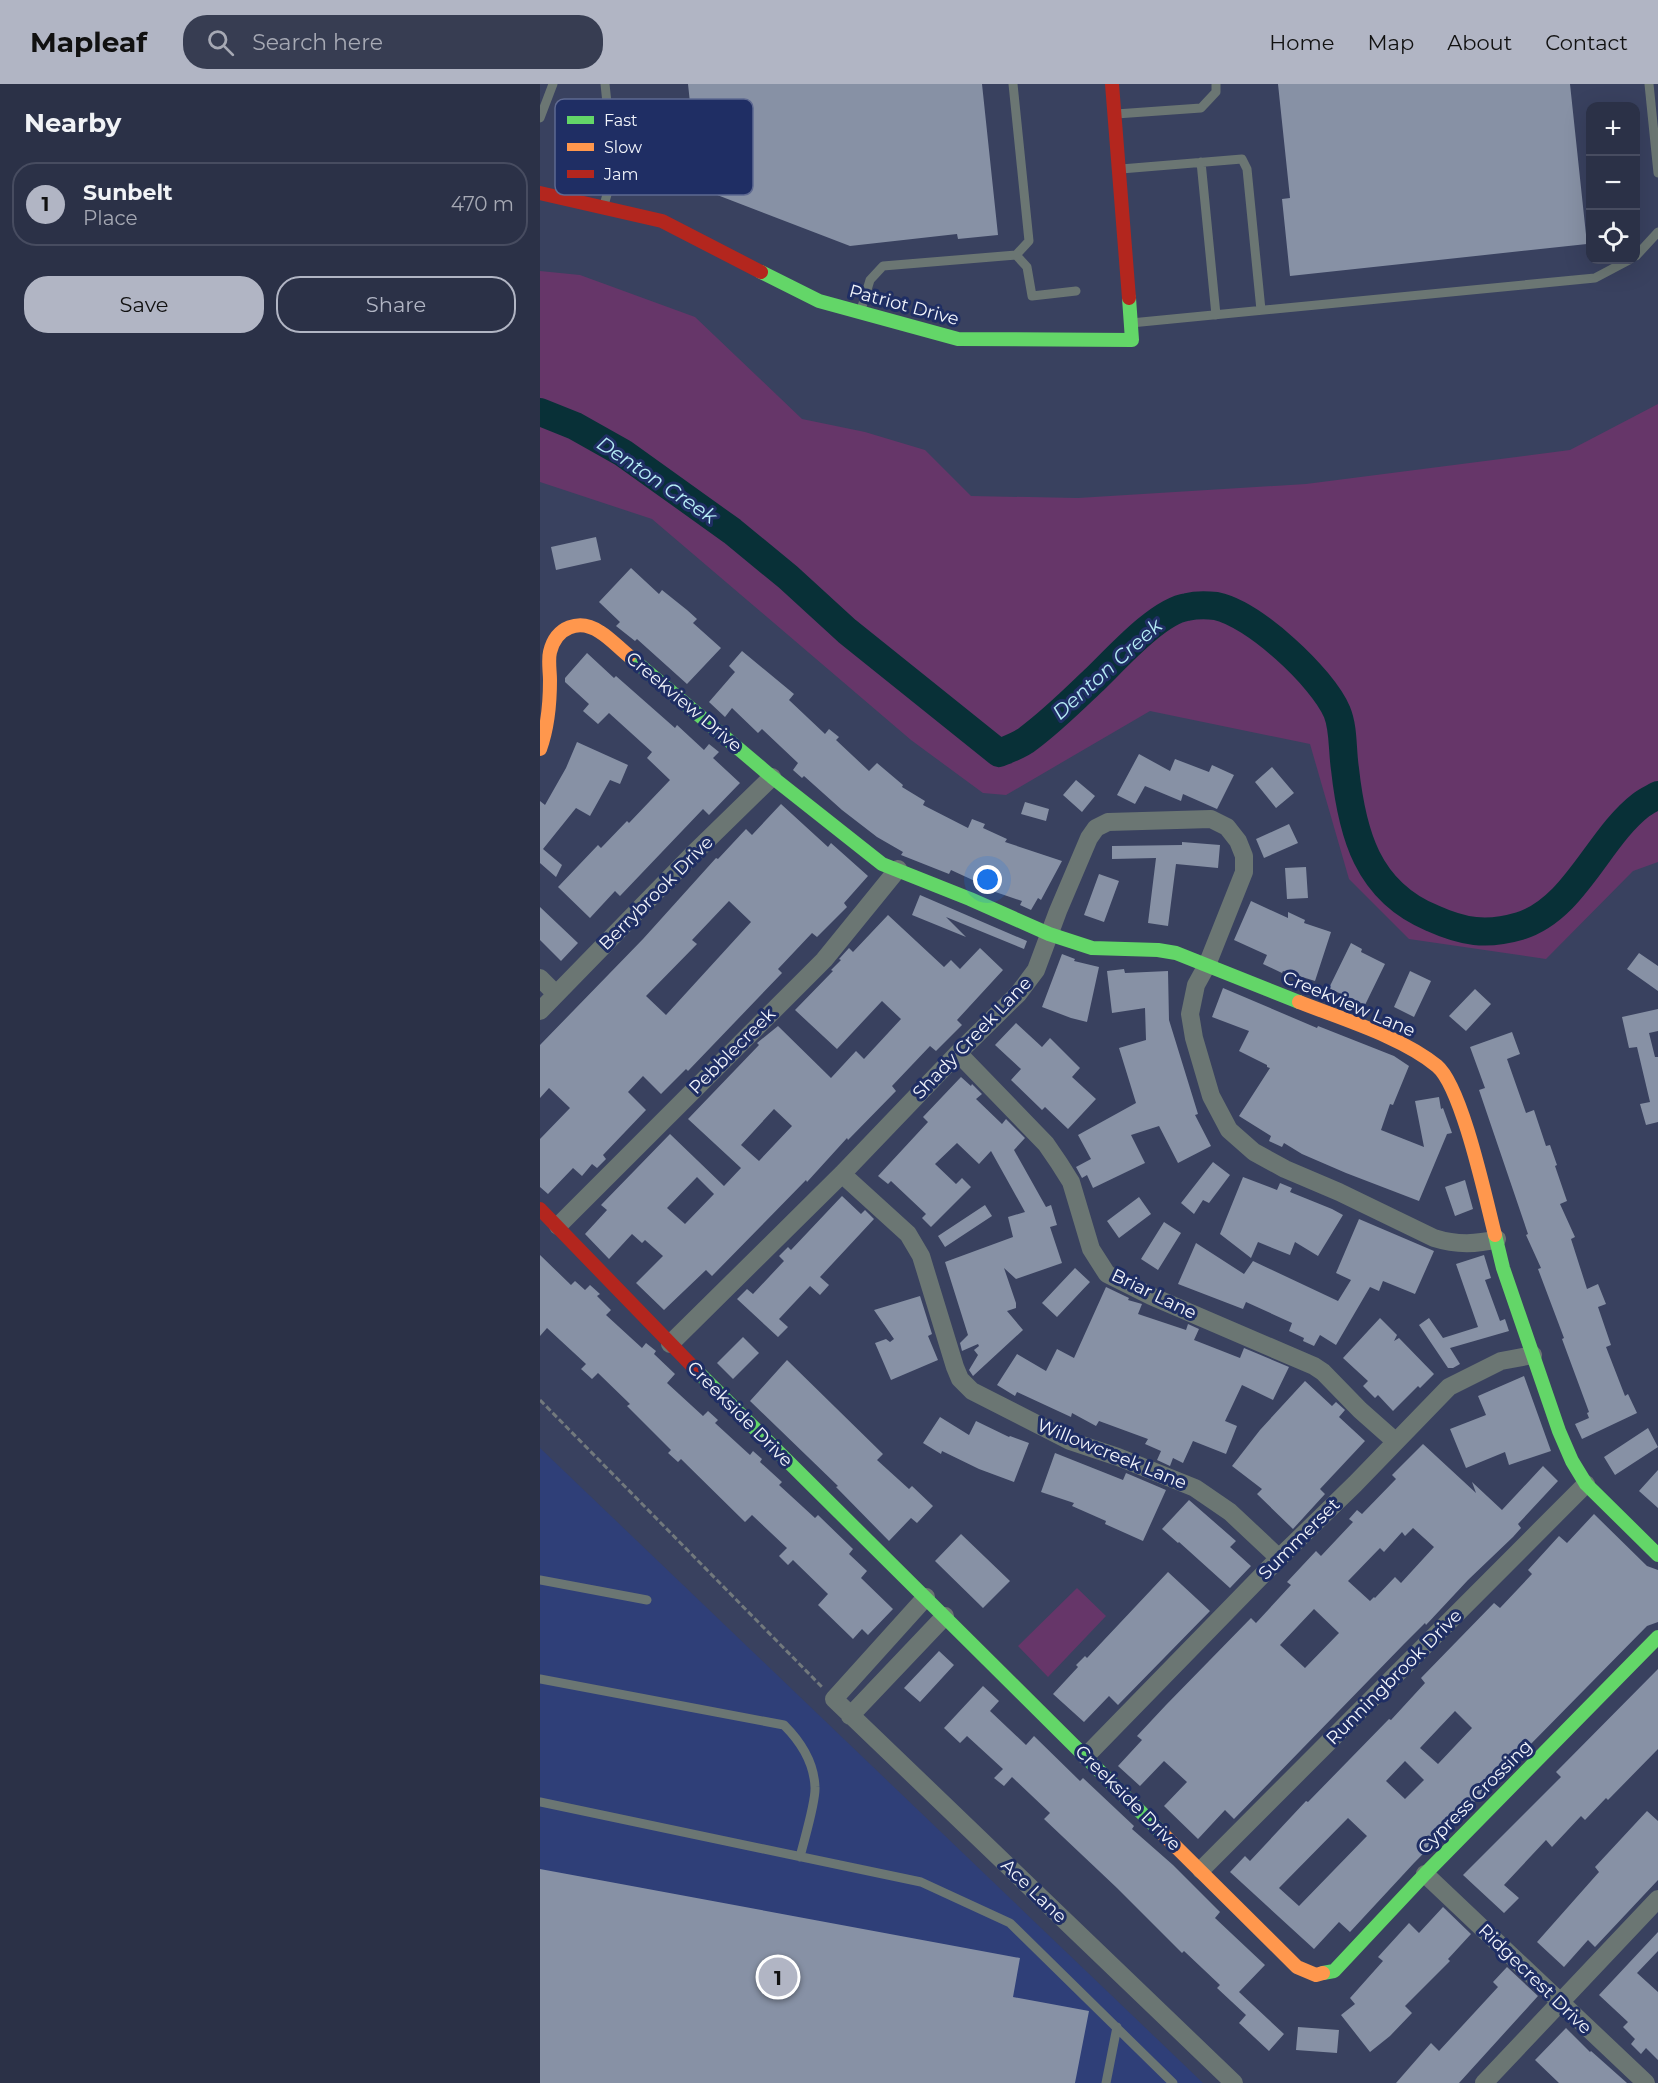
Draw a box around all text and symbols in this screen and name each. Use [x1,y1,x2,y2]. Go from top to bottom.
search box [183,15,603,69]
text: Mapleaf [30,25,147,59]
icon: search [204,26,237,59]
text: Search here [252,29,383,56]
text: Home [1269,30,1334,55]
text: Map [1367,30,1414,55]
text: About [1447,30,1512,55]
text: Contact [1545,30,1628,55]
legend [555,99,753,195]
map controls [1586,102,1640,264]
button: + [1586,102,1640,156]
text: Nearby [24,107,121,139]
text: Fast [604,111,638,130]
text: Slow [604,138,642,157]
button: − [1586,156,1640,210]
text: Jam [603,165,638,184]
text: Sunbelt [83,179,173,206]
text: 1 [42,192,49,216]
text: 470 m [451,192,514,216]
text: Place [83,206,138,230]
button: locate [1586,210,1640,264]
button: Save [24,276,264,333]
button: Share [276,276,516,333]
street label: Patriot Drive [847,280,962,330]
water label: Denton Creek [593,431,722,530]
water label: Denton Creek [1047,613,1168,725]
street label: Creekview Drive [621,647,747,757]
street label: Berrybrook Drive [594,831,718,955]
your location [973,865,1002,894]
street label: Creekview Lane [1279,966,1419,1042]
street label: Shady Creek Lane [908,972,1036,1104]
street label: Pebblecreek [684,1003,780,1099]
street label: Briar Lane [1108,1264,1200,1324]
street label: Creekside Drive [683,1357,798,1472]
street label: Willowcreek Lane [1034,1414,1190,1494]
street label: Summerset [1254,1494,1344,1584]
street label: Runningbrook Drive [1321,1604,1467,1750]
street label: Cypress Crossing [1413,1735,1537,1859]
street label: Creekside Drive [1071,1741,1186,1856]
street label: Ace Lane [997,1854,1071,1928]
street label: Ridgecrest Drive [1474,1919,1596,2039]
pin: 1 [758,1954,798,2000]

